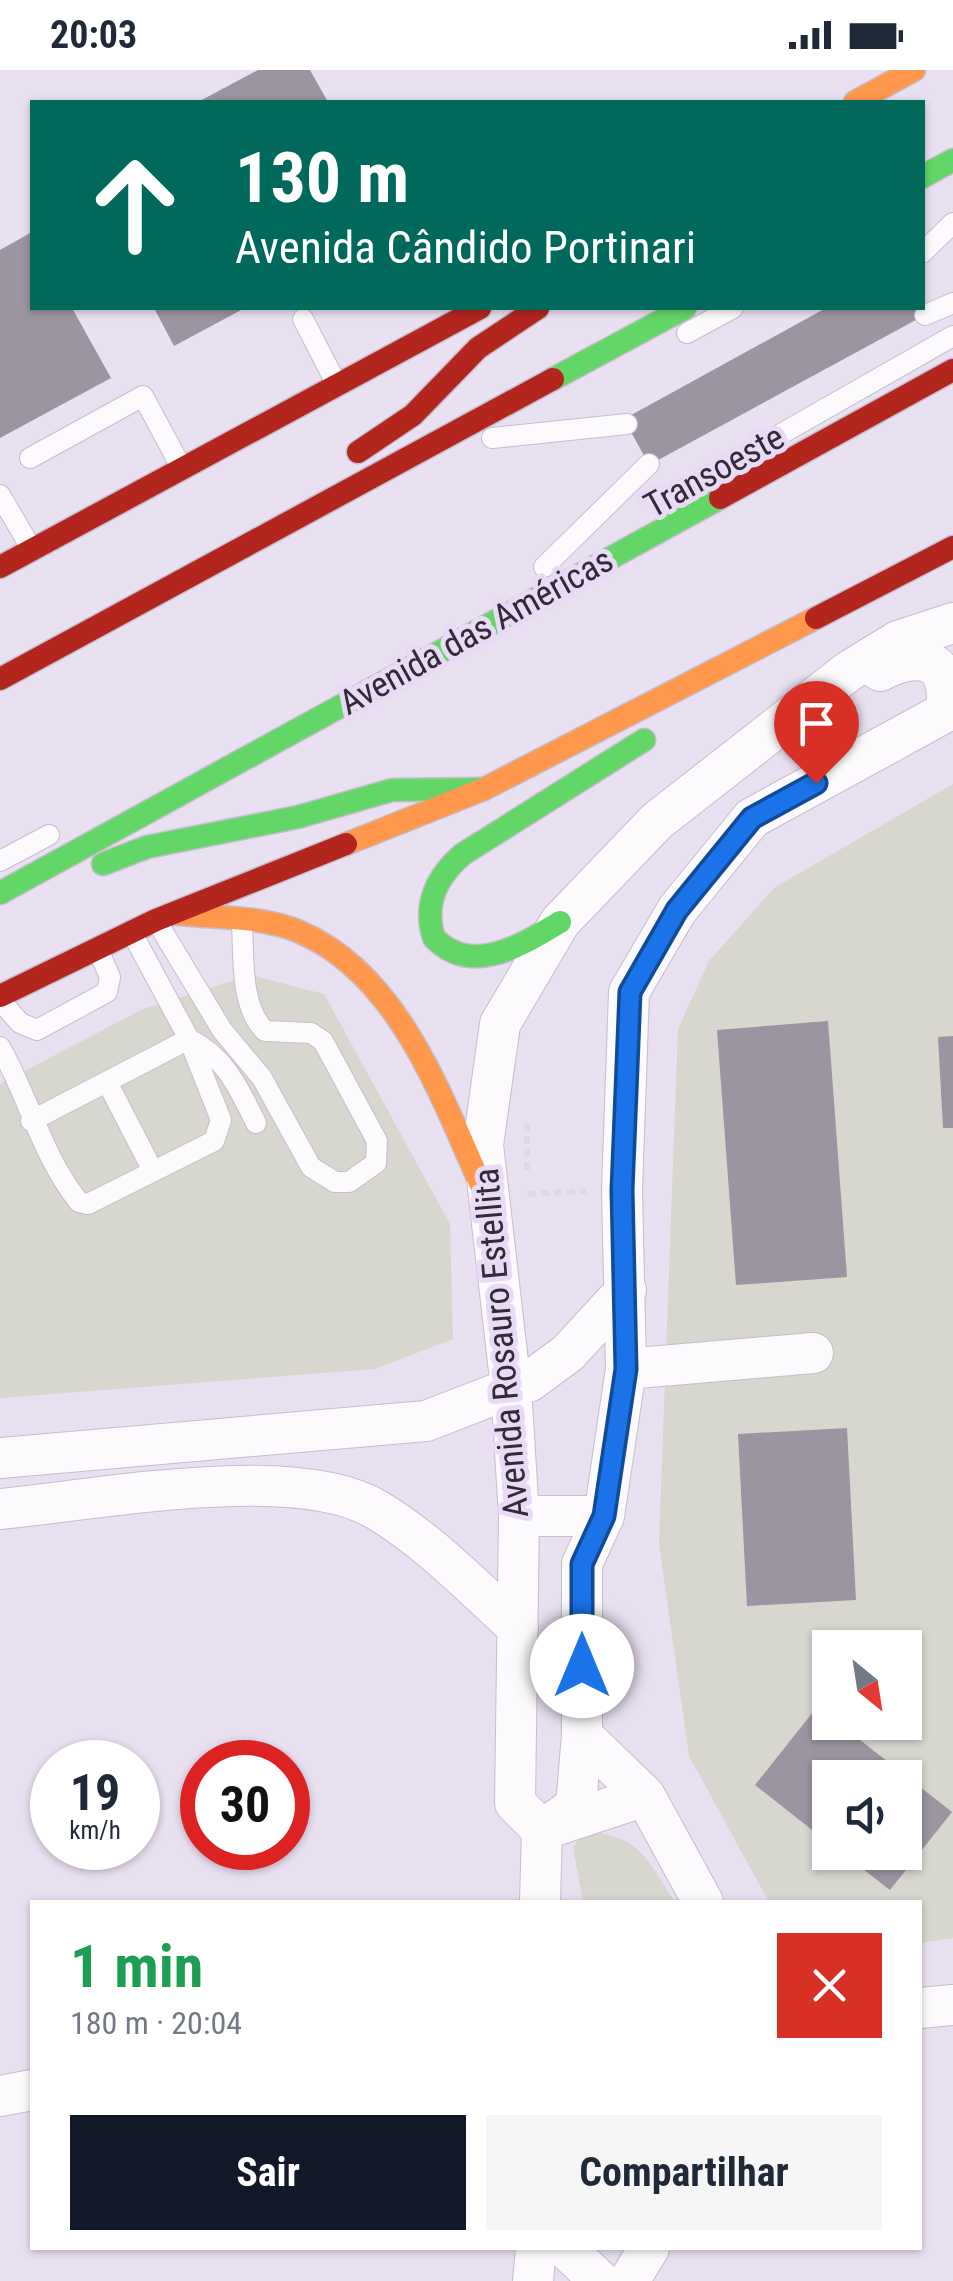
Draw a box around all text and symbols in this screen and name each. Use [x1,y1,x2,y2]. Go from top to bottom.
text: 20:03 [50,13,137,57]
text: 130 m [235,137,409,219]
icon: ahead [70,140,200,270]
text: Avenida Cândido Portinari [235,221,696,274]
street label: Transoeste [637,416,791,527]
street label: Avenida das Américas [332,539,620,724]
pin [774,681,859,784]
icon: arrive [789,696,844,751]
street label: Avenida Rosauro Estellita [466,1166,537,1519]
position arrow [530,1614,634,1718]
north arrow [812,1630,922,1740]
map controls [812,1630,922,1870]
speed limit sign: 30 [180,1740,310,1870]
button: sound [812,1760,922,1870]
text: 19 [70,1764,120,1822]
text: km/h [69,1816,121,1845]
text: 1 min [70,1931,203,2002]
button: close [777,1933,882,2038]
text: 180 m · 20:04 [70,2004,242,2042]
button: Sair [70,2115,466,2230]
button: Compartilhar [486,2115,882,2230]

